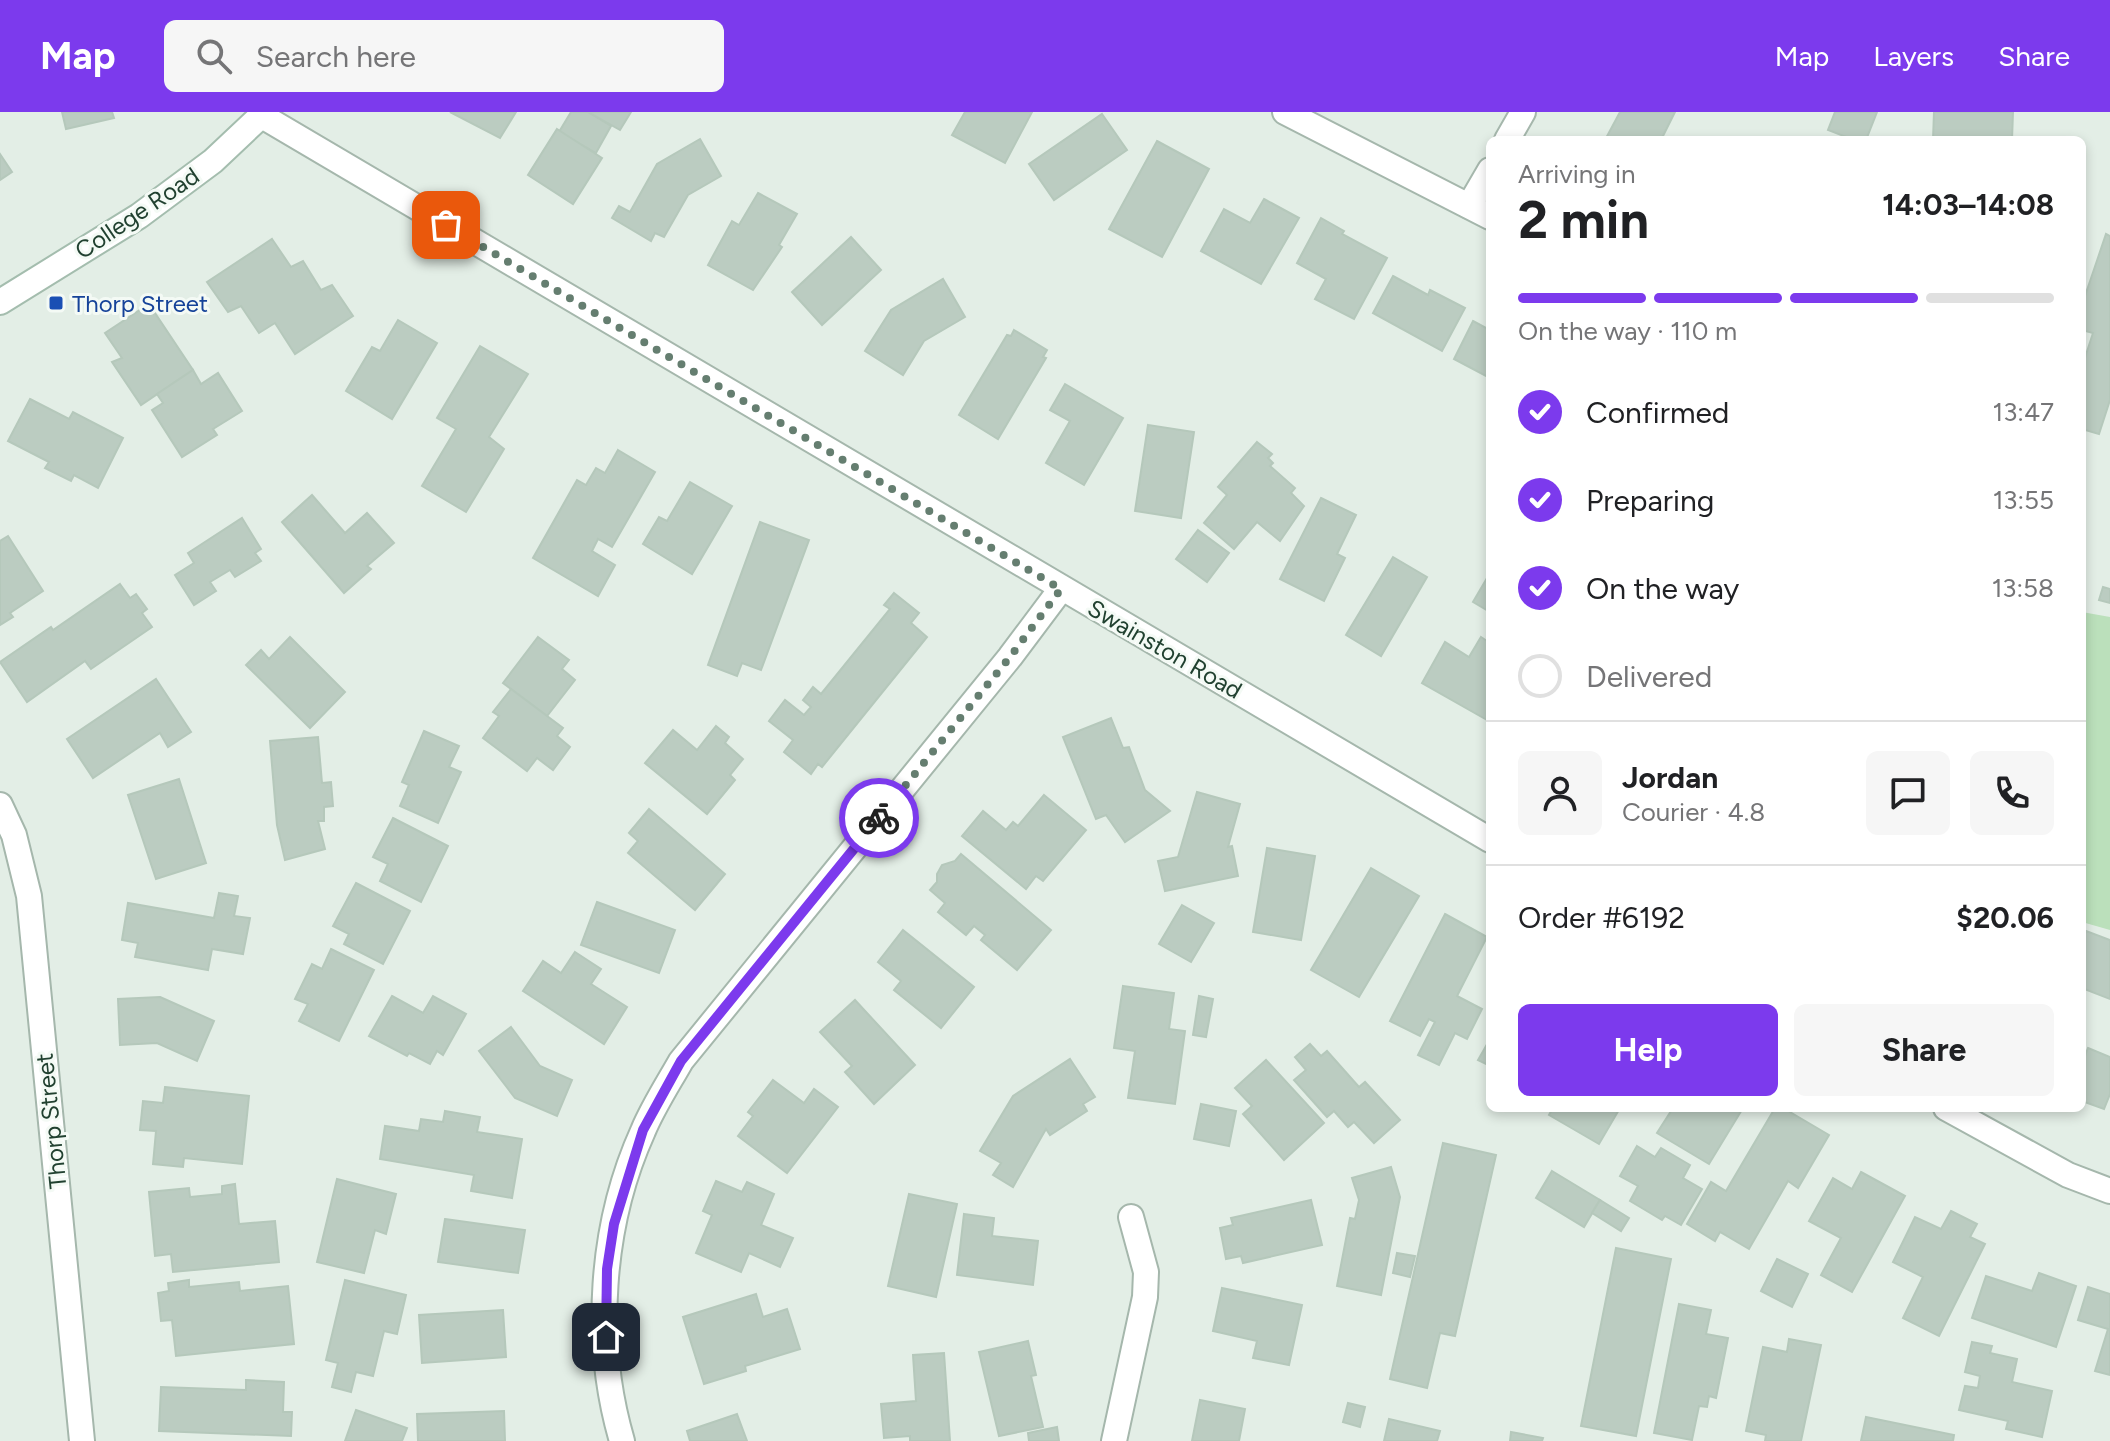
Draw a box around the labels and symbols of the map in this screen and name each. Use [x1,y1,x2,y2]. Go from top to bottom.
street label: College Road [70,161,204,265]
pin [412,191,480,259]
place label: Thorp Street [72,289,208,318]
marker: Thorp Street [47,294,65,312]
street label: Swainston Road [1083,593,1247,705]
courier [839,778,919,858]
street label: Thorp Street [29,1052,73,1190]
pin [572,1303,640,1371]

